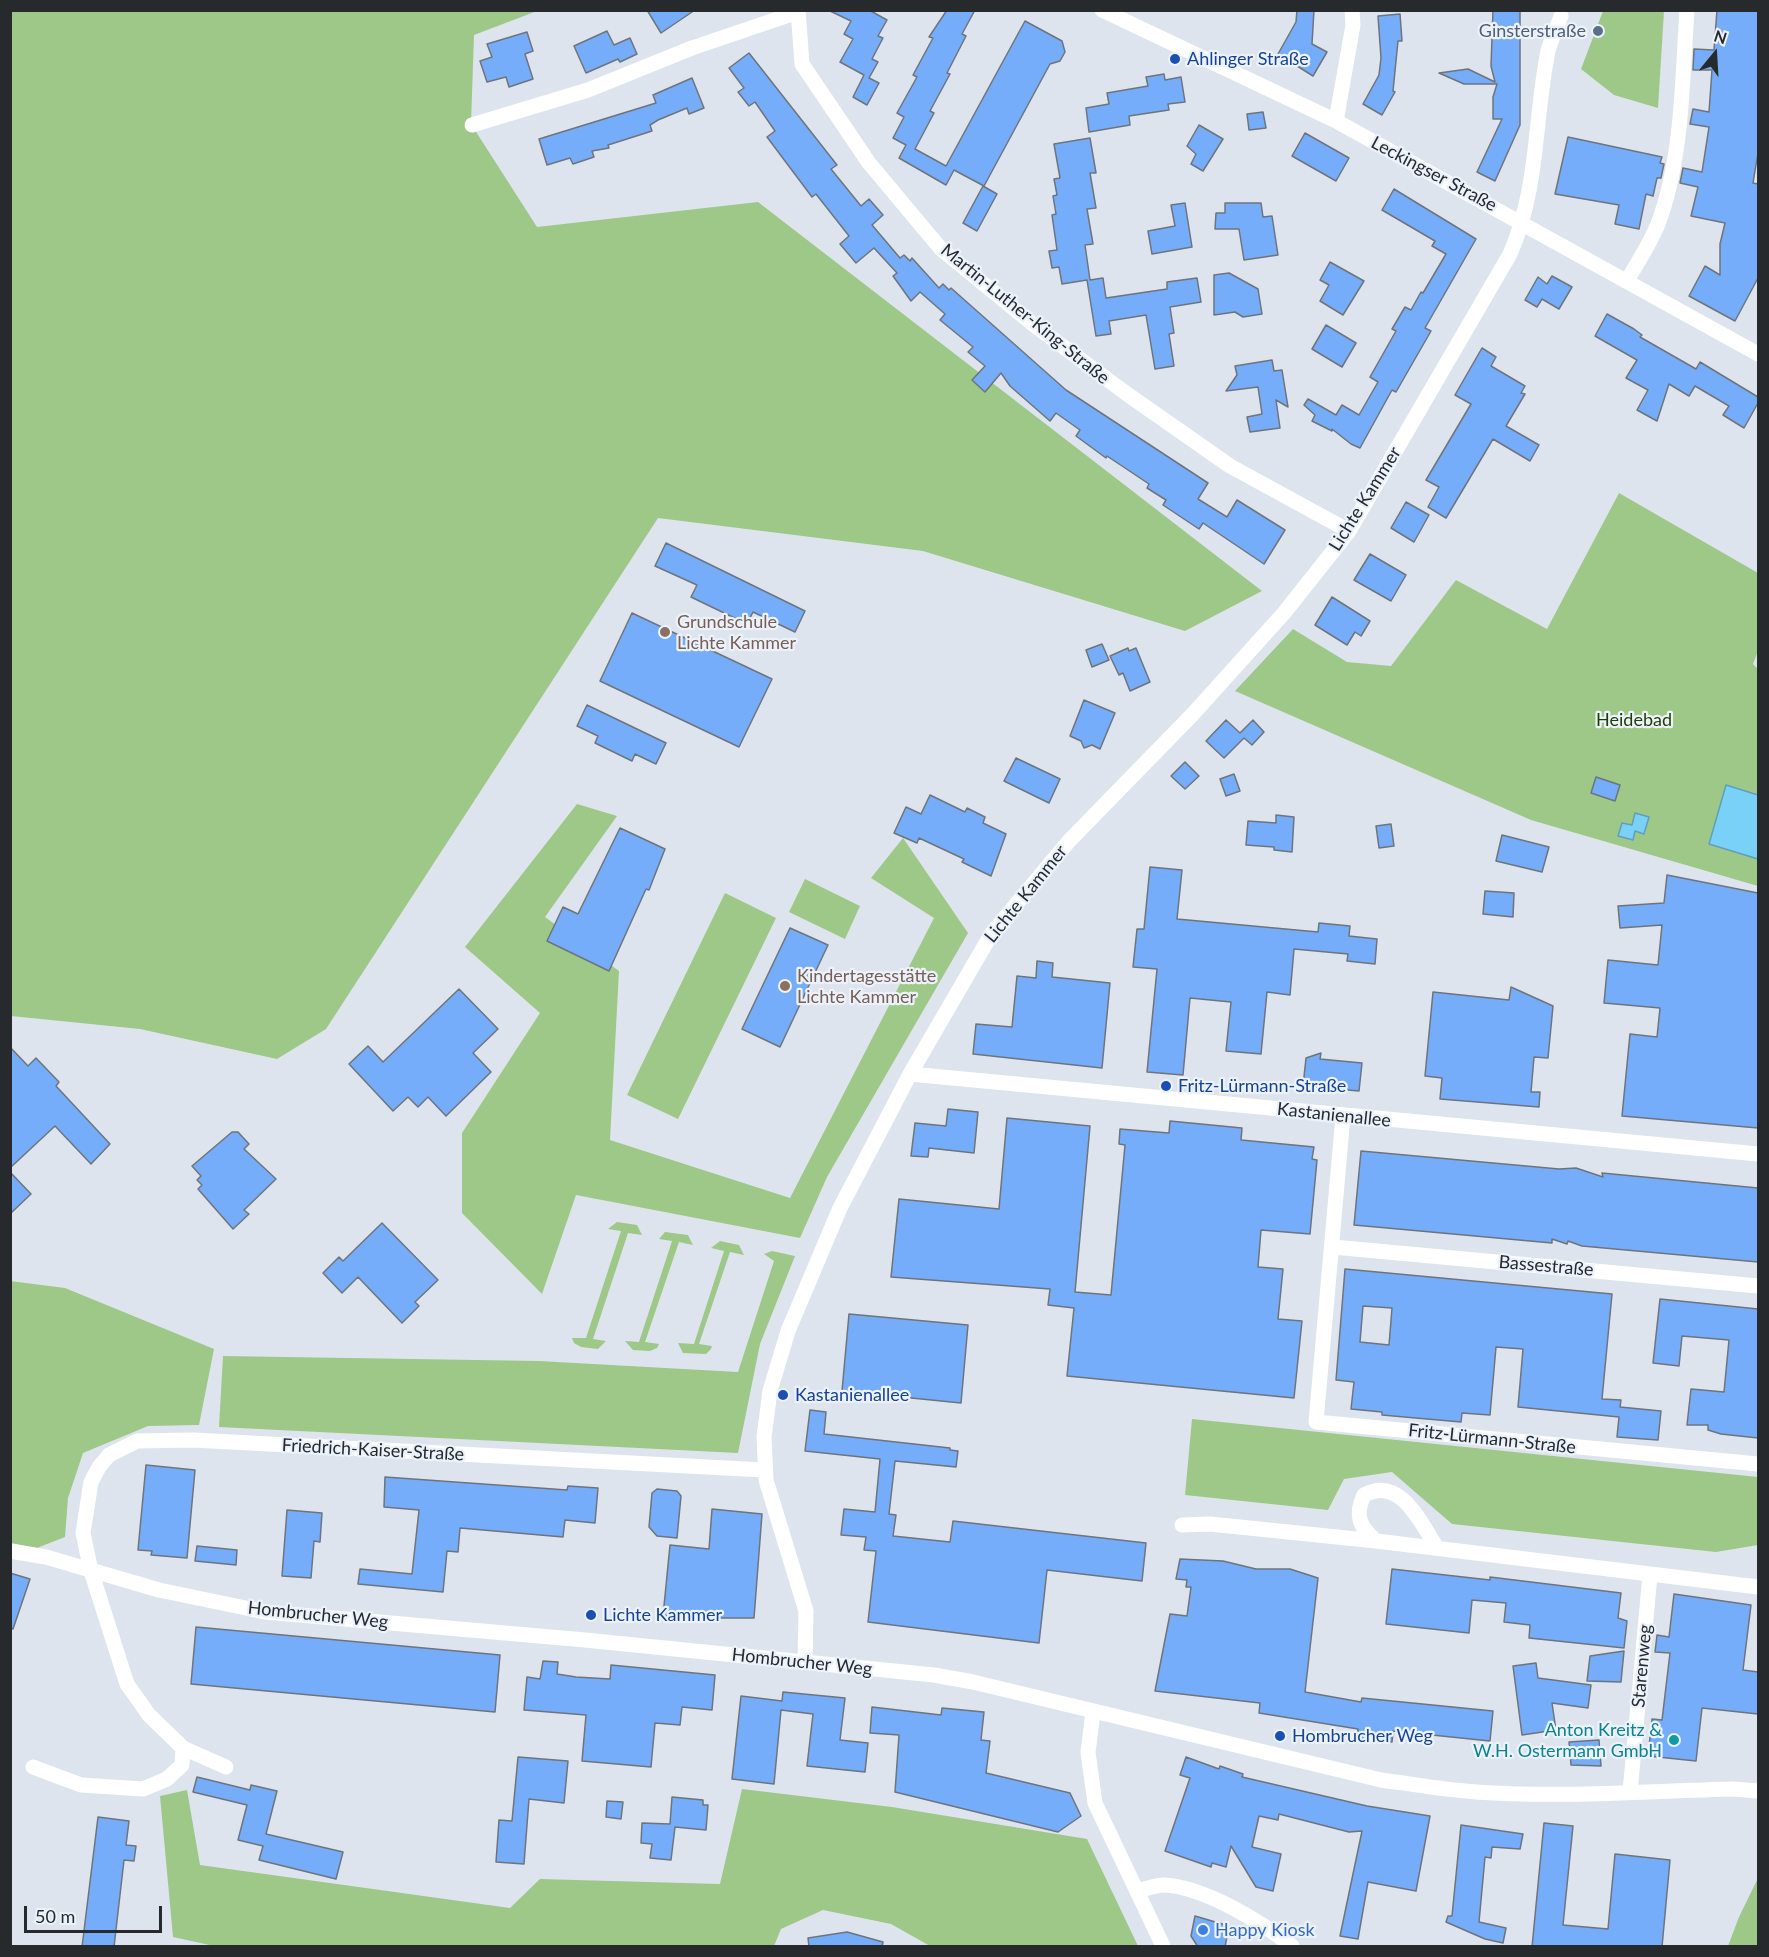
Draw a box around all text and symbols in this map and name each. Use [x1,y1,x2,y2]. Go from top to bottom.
place label: Ginsterstraße [1479,20,1586,42]
marker: Ginsterstraße [1591,24,1605,38]
north arrow [1685,24,1745,84]
text: N [1712,25,1730,47]
place label: Ahlinger Straße [1187,48,1309,70]
marker: Ahlinger Straße [1168,52,1182,66]
street label: Leckingser Straße [1368,132,1500,216]
street label: Martin-Luther-King-Straße [936,239,1114,389]
street label: Lichte Kammer [1324,443,1406,555]
place label: Grundschule Lichte Kammer [677,611,796,654]
marker: Grundschule Lichte Kammer [658,625,672,639]
park label: Heidebad [1596,709,1672,731]
street label: Lichte Kammer [980,841,1072,947]
place label: Kindertagesstätte Lichte Kammer [797,965,936,1008]
marker: Kindertagesstätte Lichte Kammer [778,979,792,993]
place label: Fritz-Lürmann-Straße [1178,1075,1346,1097]
marker: Fritz-Lürmann-Straße [1159,1079,1173,1093]
street label: Kastanienallee [1276,1098,1392,1132]
street label: Bassestraße [1498,1251,1594,1281]
place label: Kastanienallee [795,1384,909,1406]
marker: Kastanienallee [776,1388,790,1402]
street label: Fritz-Lürmann-Straße [1407,1419,1577,1459]
street label: Friedrich-Kaiser-Straße [281,1434,465,1466]
street label: Hombrucher Weg [247,1597,389,1633]
place label: Lichte Kammer [603,1604,722,1626]
marker: Lichte Kammer [584,1608,598,1622]
street label: Starenweg [1628,1624,1656,1708]
street label: Hombrucher Weg [731,1644,873,1680]
place label: Anton Kreitz & W.H. Ostermann GmbH [1473,1719,1662,1762]
place label: Hombrucher Weg [1292,1725,1433,1747]
marker: Hombrucher Weg [1273,1729,1287,1743]
marker: Anton Kreitz & W.H. Ostermann GmbH [1667,1733,1681,1747]
scale bar [27,1894,165,1932]
text: 50 m [35,1905,75,1927]
place label: Happy Kiosk [1215,1919,1315,1941]
marker: Happy Kiosk [1196,1923,1210,1937]

